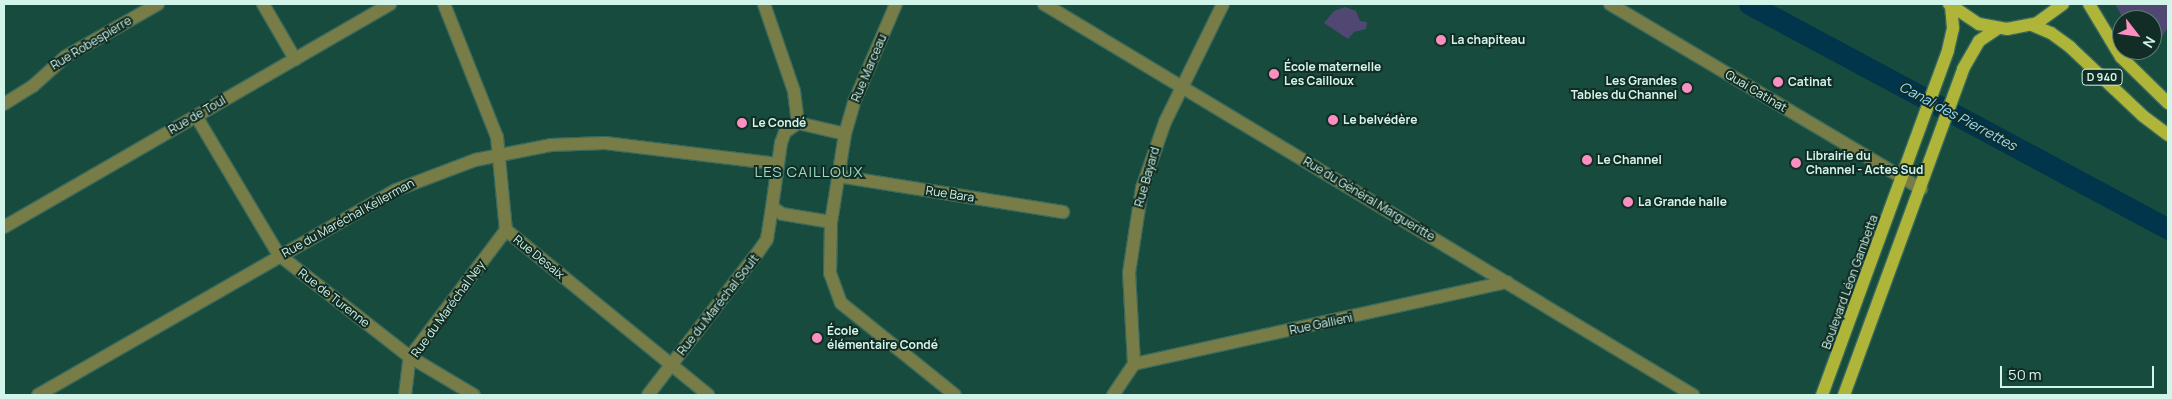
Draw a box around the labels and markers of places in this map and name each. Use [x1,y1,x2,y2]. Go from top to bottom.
place label: La chapiteau [1451,33,1525,47]
marker: La chapiteau [1435,34,1447,46]
place label: École maternelle Les Cailloux [1284,60,1381,88]
marker: École maternelle Les Cailloux [1268,68,1280,80]
place label: Les Grandes Tables du Channel [1571,74,1677,102]
place label: Catinat [1788,75,1832,89]
marker: Catinat [1772,76,1784,88]
marker: Les Grandes Tables du Channel [1681,82,1693,94]
place label: Le belvédère [1343,113,1417,127]
marker: Le belvédère [1327,114,1339,126]
place label: Le Condé [752,116,806,130]
marker: Le Condé [736,117,748,129]
place label: Librairie du Channel - Actes Sud [1806,149,1923,177]
place label: Le Channel [1597,153,1662,167]
marker: Le Channel [1581,154,1593,166]
marker: Librairie du Channel - Actes Sud [1790,157,1802,169]
place label: La Grande halle [1638,195,1727,209]
marker: La Grande halle [1622,196,1634,208]
place label: École élémentaire Condé [827,324,938,352]
marker: École élémentaire Condé [811,332,823,344]

